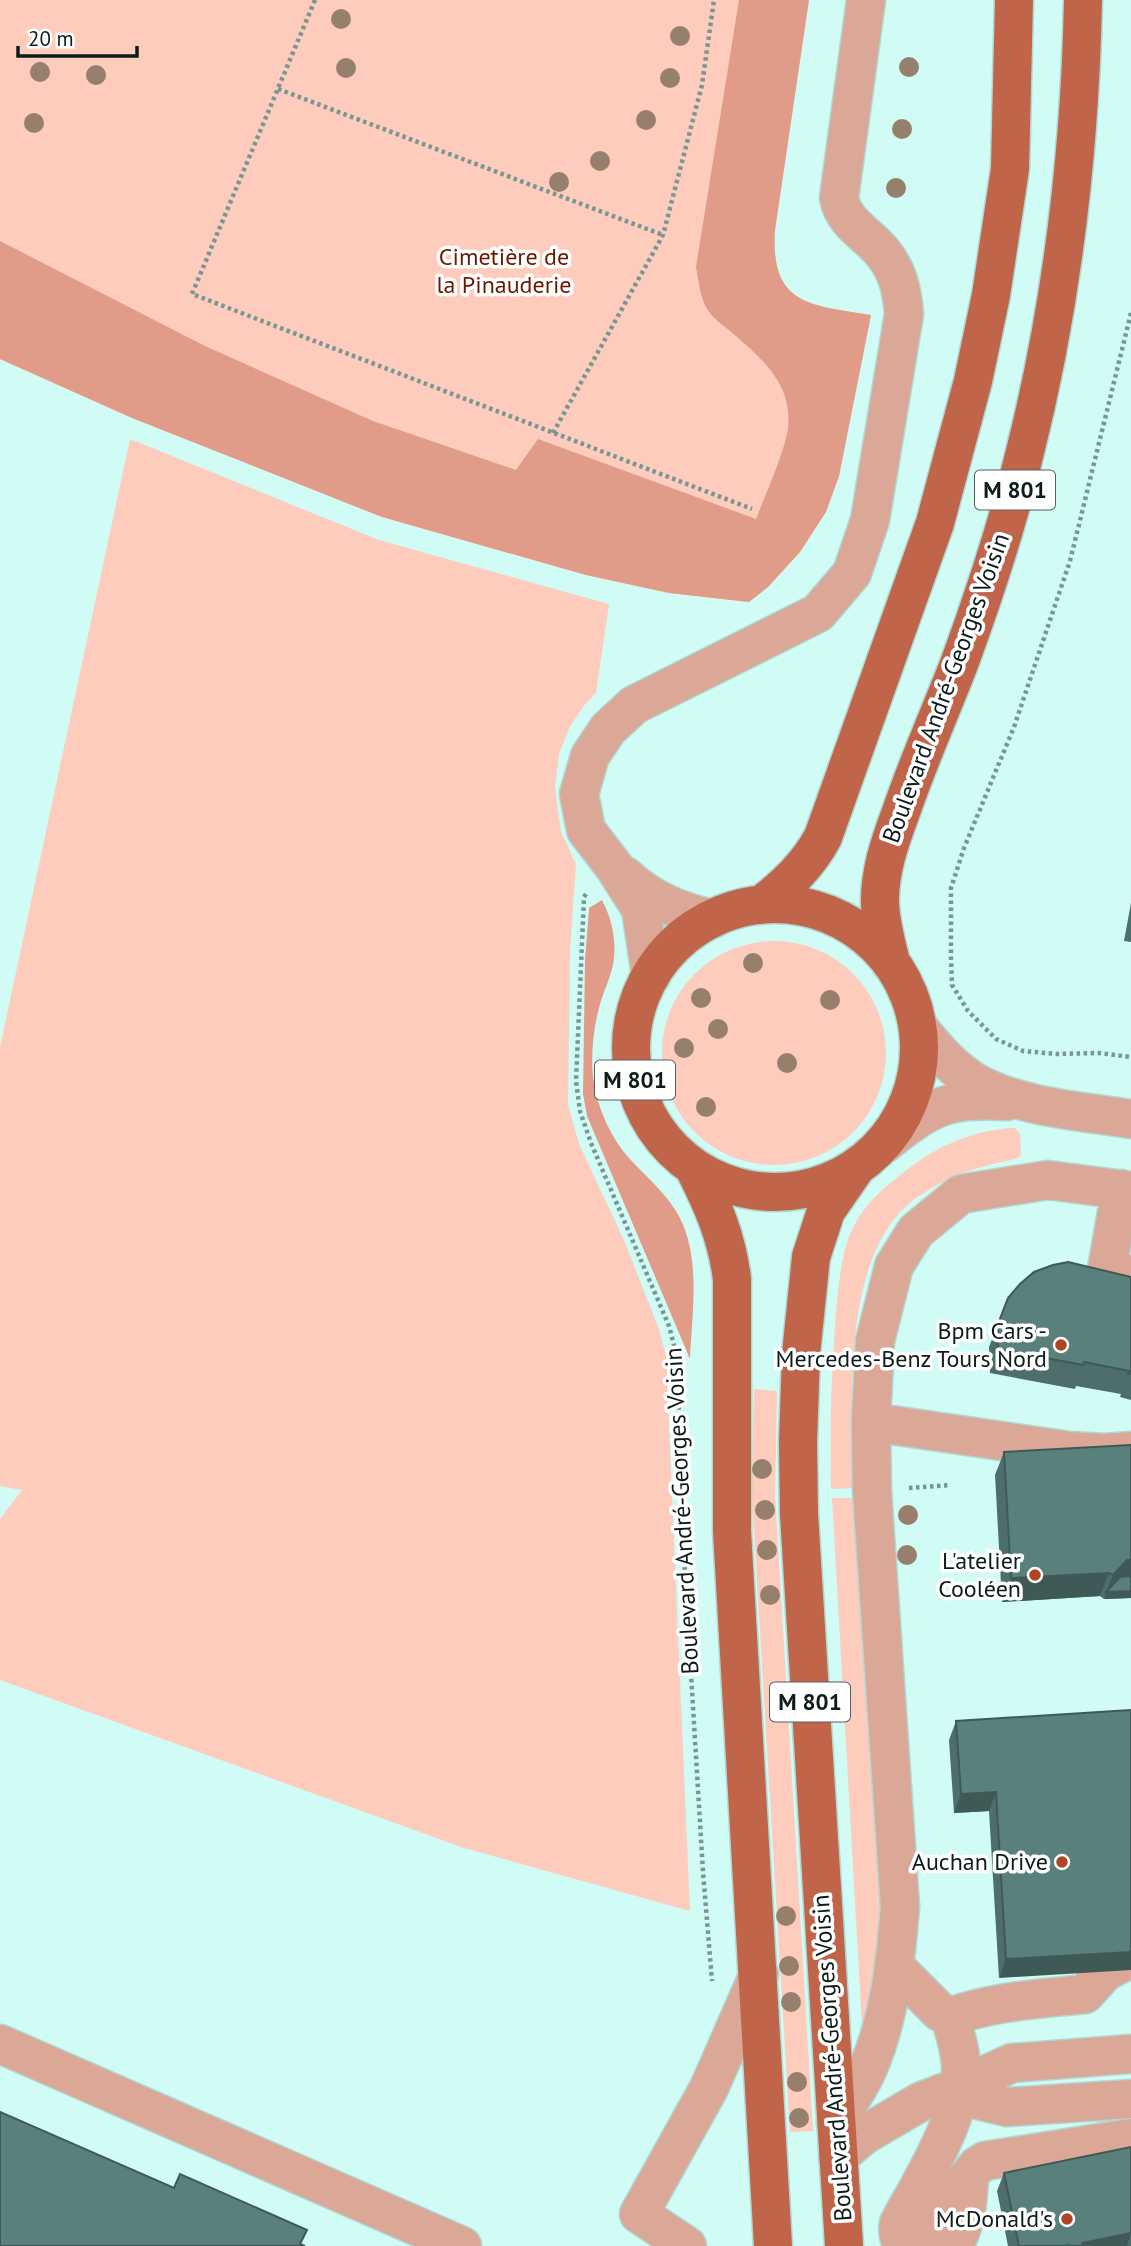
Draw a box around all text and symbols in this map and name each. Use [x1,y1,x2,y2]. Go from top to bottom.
scale bar [18,14,136,58]
text: 20 m [28,25,74,52]
park label: Cimetière de la Pinauderie [436,241,572,300]
road number: M 801 [975,470,1055,510]
street label: Boulevard André-Georges Voisin [875,529,1016,847]
road number: M 801 [595,1060,675,1100]
place label: Bpm Cars - Mercedes-Benz Tours Nord [776,1315,1047,1374]
marker: Bpm Cars - Mercedes-Benz Tours Nord [1053,1337,1069,1353]
street label: Boulevard André-Georges Voisin [657,1347,706,1675]
place label: L'atelier Cooléen [938,1545,1021,1604]
marker: L'atelier Cooléen [1027,1567,1043,1583]
road number: M 801 [770,1682,850,1722]
place label: Auchan Drive [912,1846,1048,1877]
marker: Auchan Drive [1054,1854,1070,1870]
street label: Boulevard André-Georges Voisin [805,1894,858,2222]
place label: McDonald's [936,2203,1053,2234]
marker: McDonald's [1059,2211,1075,2227]

